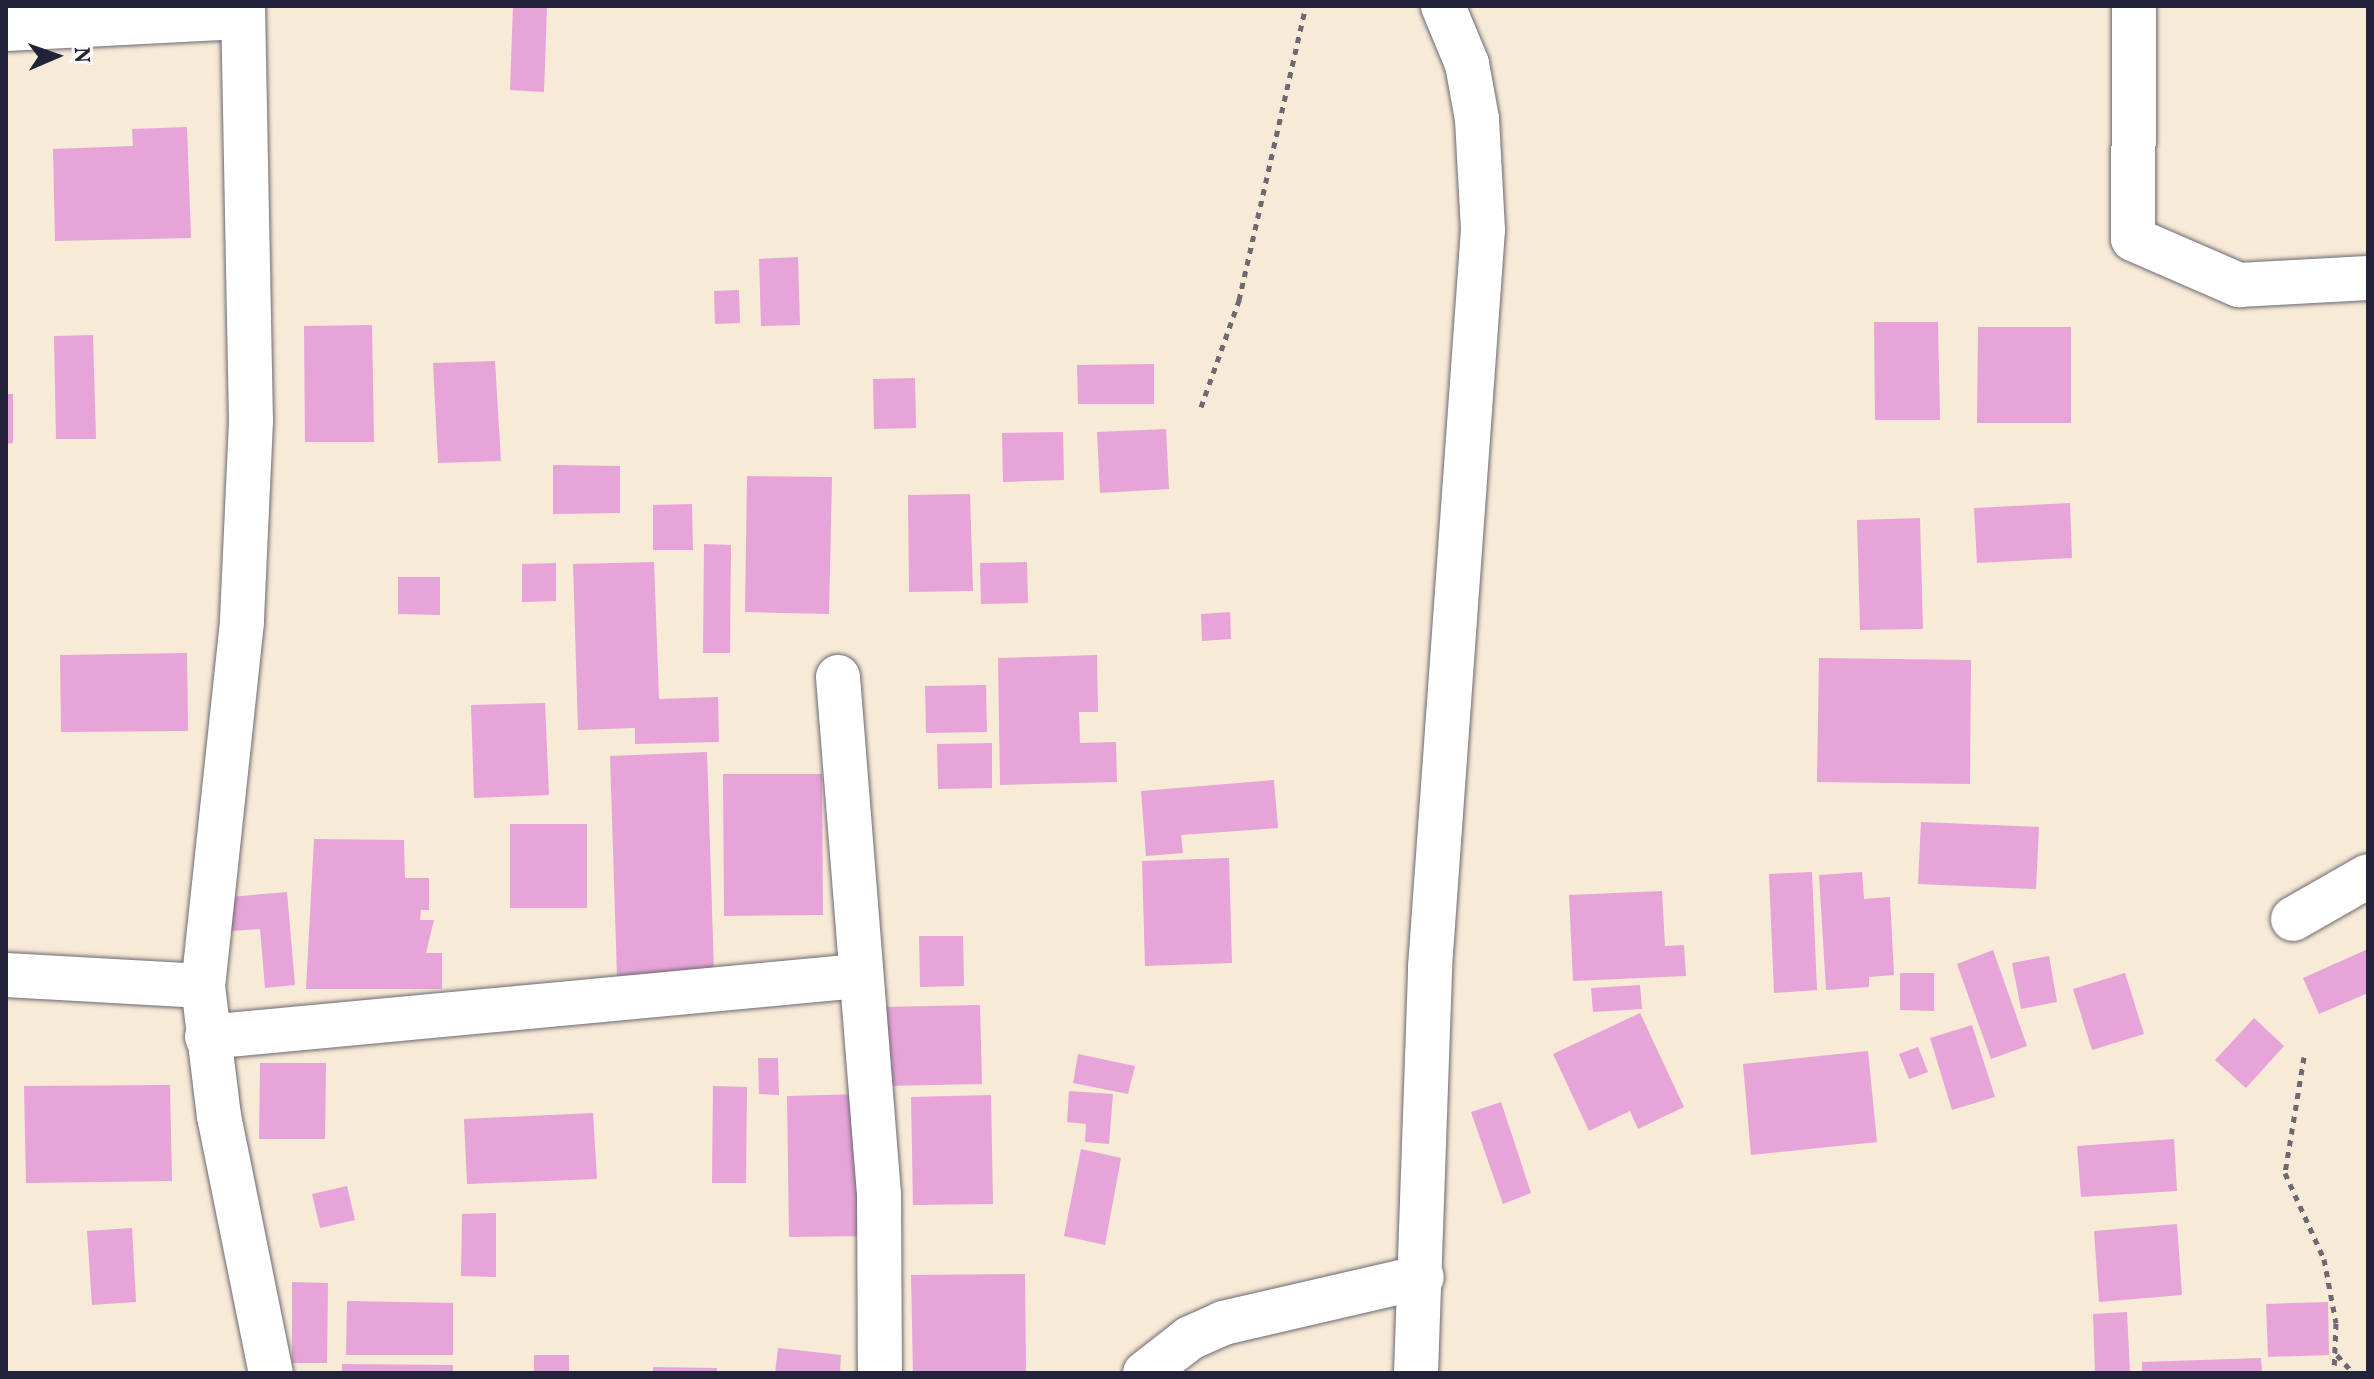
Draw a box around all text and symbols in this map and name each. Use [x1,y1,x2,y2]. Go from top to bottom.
north arrow [16,16,96,96]
text: N [65,47,96,64]

